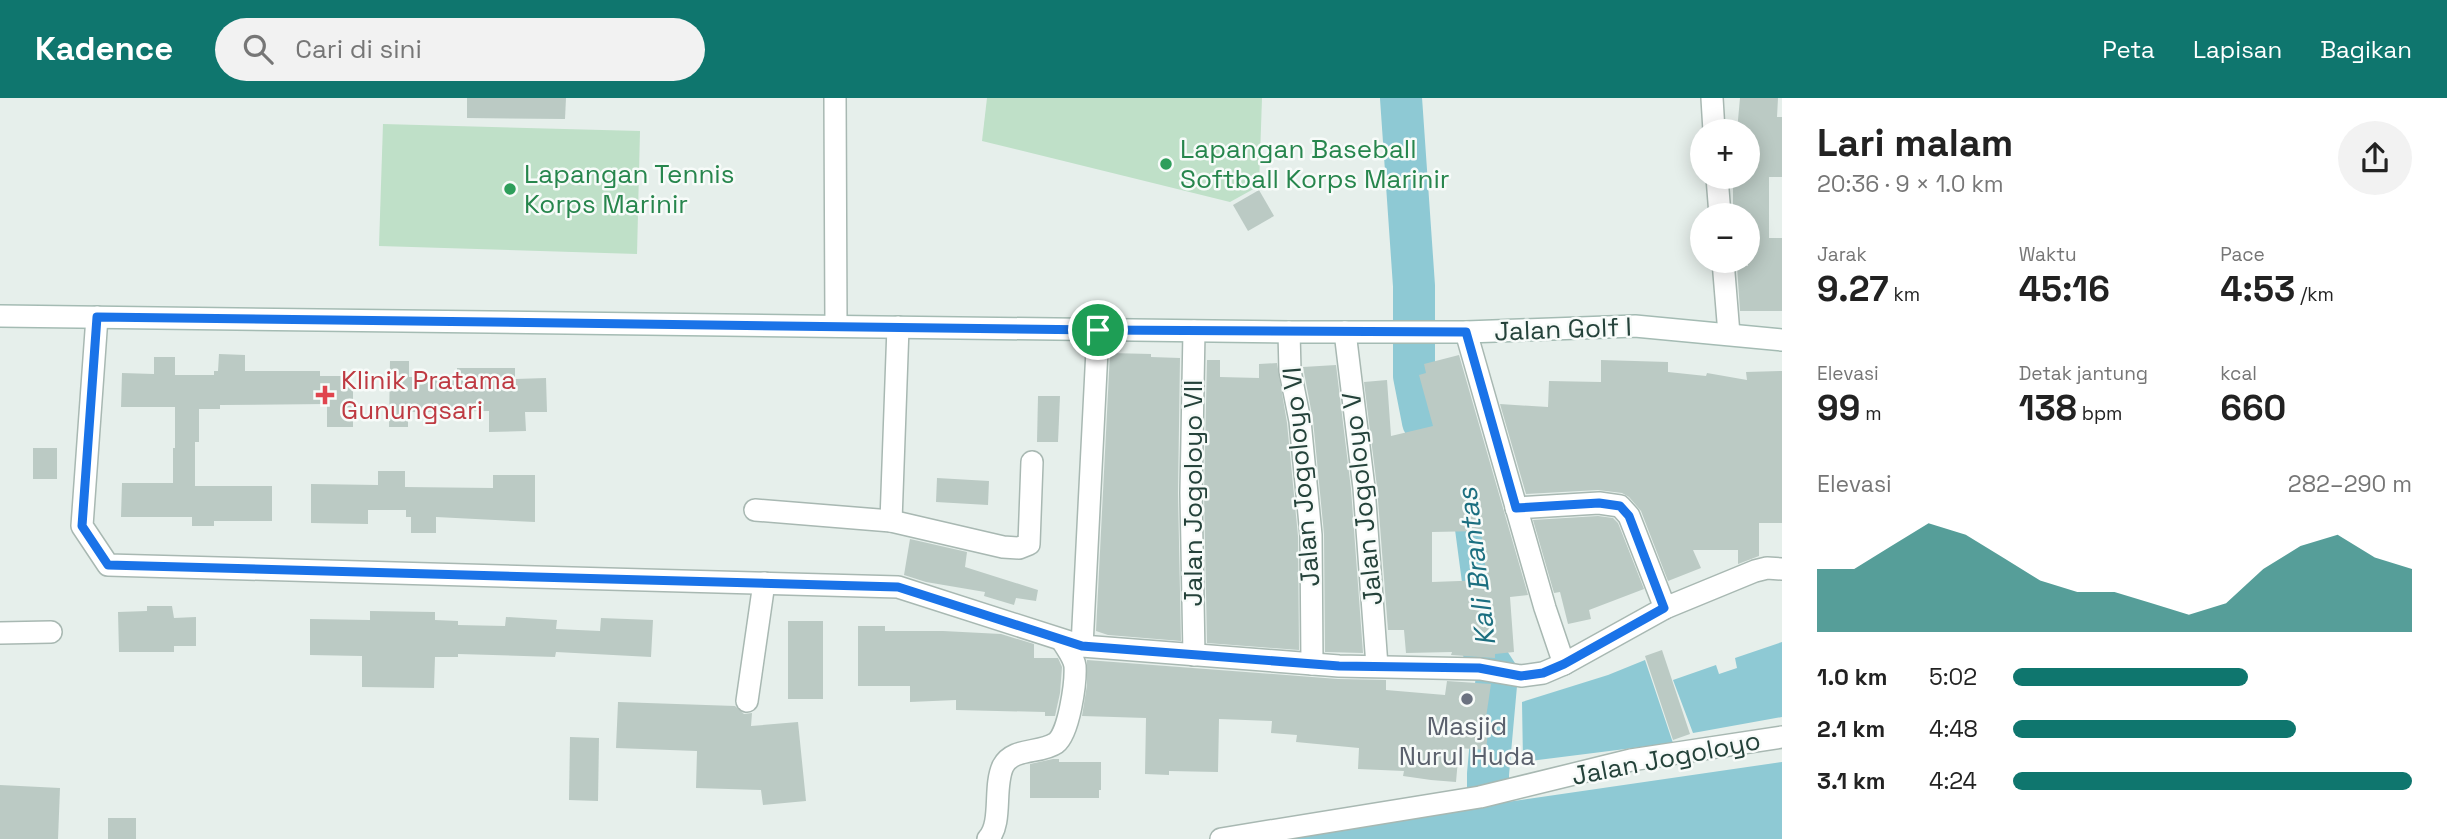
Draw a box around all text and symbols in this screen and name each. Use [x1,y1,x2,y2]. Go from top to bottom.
search box [215,18,705,81]
text: Kadence [35,28,173,70]
icon: search [239,30,277,68]
text: Cari di sini [295,32,422,66]
text: Peta [2102,34,2155,65]
text: Lapisan [2193,34,2282,65]
text: Bagikan [2320,34,2412,65]
map controls [1690,119,1760,273]
button: + [1690,119,1760,189]
text: Lari malam [1817,119,2013,167]
button: share [2338,121,2412,195]
place label: Lapangan Baseball Softball Korps Marinir [1180,132,1450,196]
marker: Lapangan Baseball Softball Korps Marinir [1158,156,1174,172]
place label: Lapangan Tennis Korps Marinir [524,157,734,221]
text: 20:36 · 9 × 1.0 km [1817,169,2004,199]
marker: Lapangan Tennis Korps Marinir [502,181,518,197]
button: − [1690,203,1760,273]
text: Jarak [1817,242,1867,267]
text: Waktu [2019,242,2077,267]
text: Pace [2220,242,2265,267]
text: 9.27 [1817,267,1889,311]
text: 45:16 [2019,267,2110,311]
text: 4:53 [2220,267,2295,311]
text: km [1889,282,1920,307]
text: /km [2295,282,2334,307]
pin [1068,300,1128,360]
street label: Jalan Golf I [1494,310,1632,348]
icon: arrive [1079,311,1117,349]
text: Elevasi [1817,361,1879,386]
text: Detak jantung [2019,361,2148,386]
text: kcal [2220,361,2257,386]
place label: Klinik Pratama Gunungsari [341,363,516,427]
street label: Jalan Jogoloyo VI [1274,366,1328,588]
street label: Jalan Jogoloyo VII [1176,380,1210,606]
marker: Klinik Pratama Gunungsari [315,385,335,405]
text: 99 [1817,386,1860,430]
text: 138 [2019,386,2077,430]
text: 660 [2220,386,2286,430]
street label: Jalan Jogoloyo V [1334,391,1390,607]
text: m [1860,401,1882,426]
text: bpm [2077,401,2122,426]
text: Elevasi [1817,469,1892,499]
text: 282–290 m [2288,469,2412,499]
water label: Kali Brantas [1448,485,1504,648]
text: 1.0 km [1817,662,1887,692]
text: 5:02 [1929,662,1977,692]
marker: Masjid Nurul Huda [1459,691,1475,707]
place label: Masjid Nurul Huda [1399,709,1535,773]
text: 2.1 km [1817,714,1885,744]
text: 4:48 [1929,714,1978,744]
street label: Jalan Jogoloyo [1569,723,1763,793]
text: 3.1 km [1817,766,1886,796]
text: 4:24 [1929,766,1977,796]

